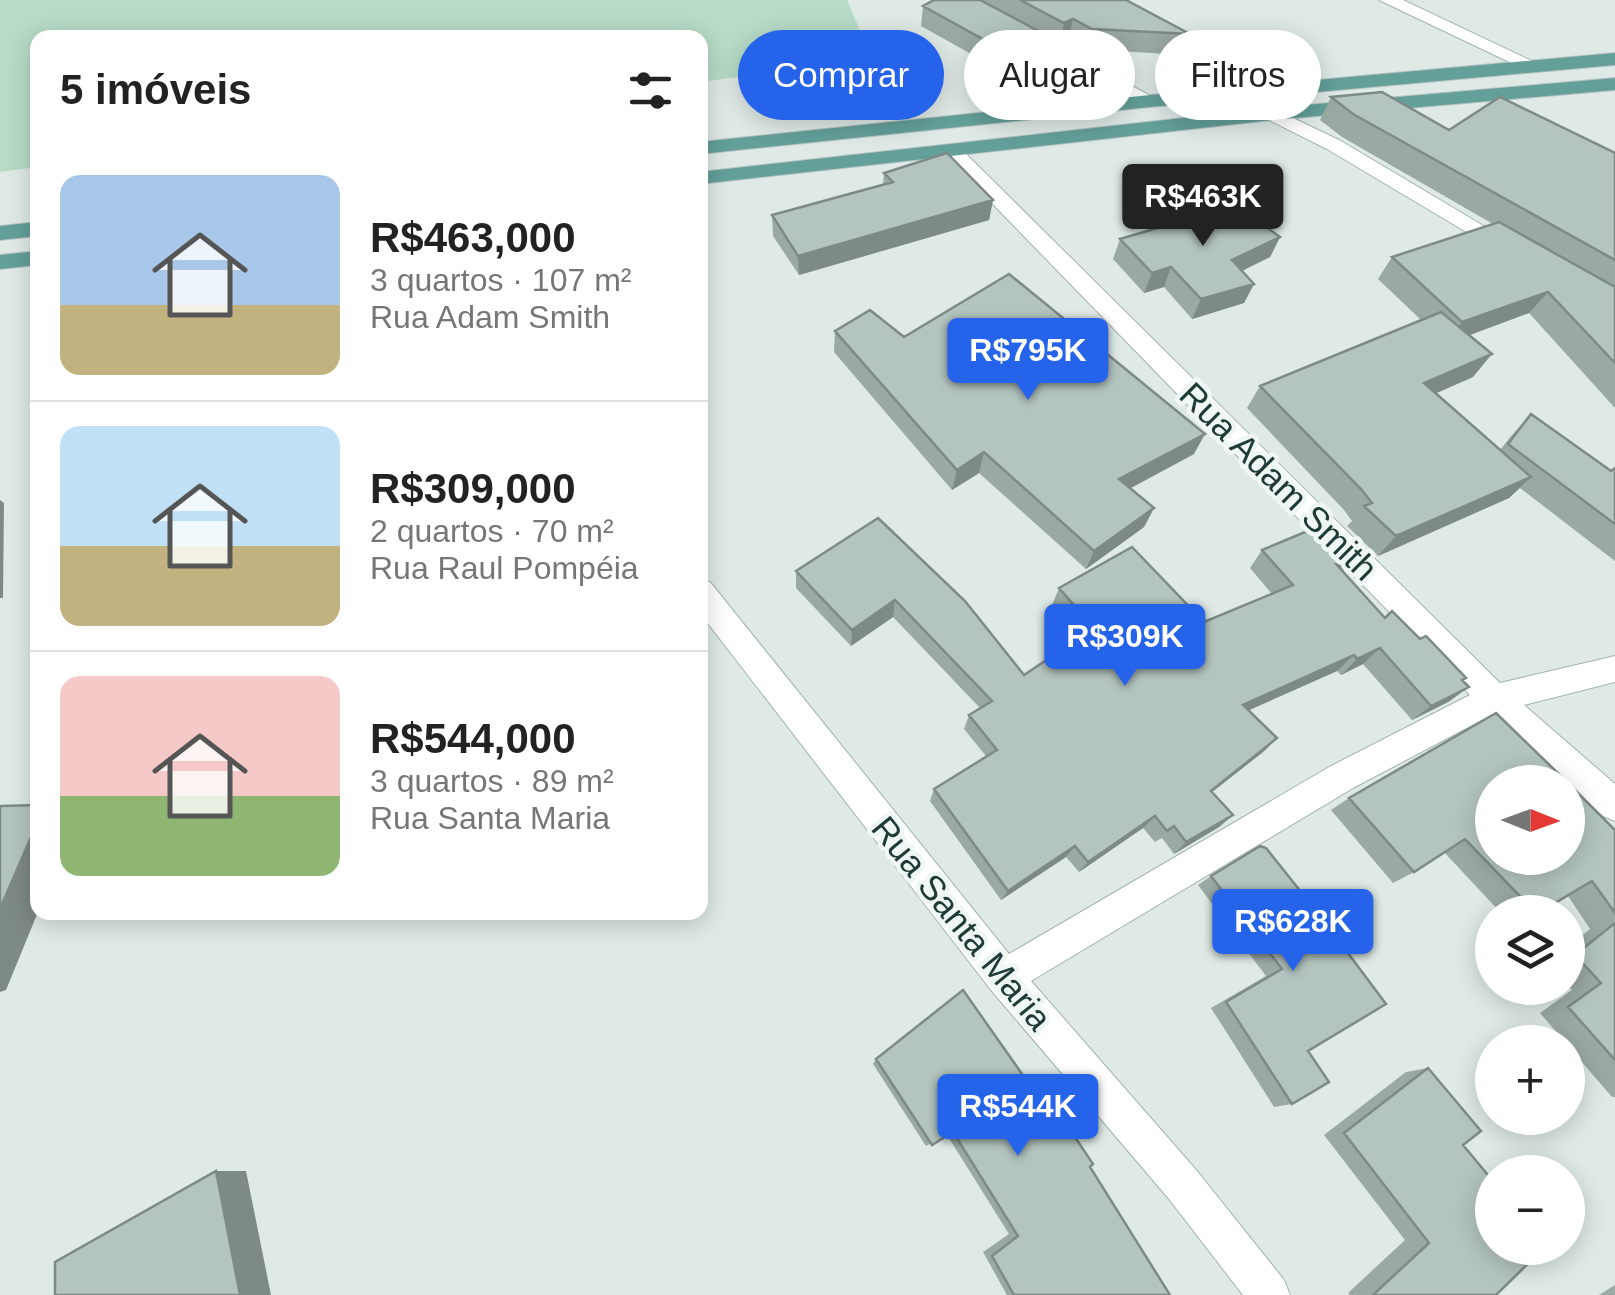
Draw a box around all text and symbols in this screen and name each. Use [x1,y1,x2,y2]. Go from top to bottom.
chip: Comprar [738,30,944,120]
chip: Alugar [964,30,1135,120]
chip: Filtros [1155,30,1321,120]
icon: filters [623,63,678,118]
text: 5 imóveis [60,66,251,113]
pin: R$463K [1122,164,1284,249]
text: R$463K [1144,178,1262,214]
text: R$463,000 [370,214,576,261]
icon: home [140,215,260,335]
text: 3 quartos · 107 m² [370,262,631,298]
text: Rua Adam Smith [370,299,610,335]
pin: R$795K [947,318,1109,403]
text: R$795K [969,332,1087,368]
street label: Rua Adam Smith [1172,374,1386,588]
text: R$309,000 [370,465,576,512]
icon: home [140,466,260,586]
text: 2 quartos · 70 m² [370,513,614,549]
text: Rua Raul Pompéia [370,550,639,586]
pin: R$309K [1044,604,1206,689]
text: R$309K [1066,618,1184,654]
text: R$544,000 [370,715,576,762]
icon: home [140,716,260,836]
text: 3 quartos · 89 m² [370,763,614,799]
north arrow [1475,765,1585,875]
map controls [1475,765,1585,1265]
text: Rua Santa Maria [370,800,610,836]
street label: Rua Santa Maria [864,809,1060,1038]
pin: R$628K [1212,889,1374,974]
button: layers [1475,895,1585,1005]
text: R$628K [1234,903,1352,939]
button: + [1475,1025,1585,1135]
pin: R$544K [937,1074,1099,1159]
text: R$544K [959,1088,1077,1124]
button: − [1475,1155,1585,1265]

